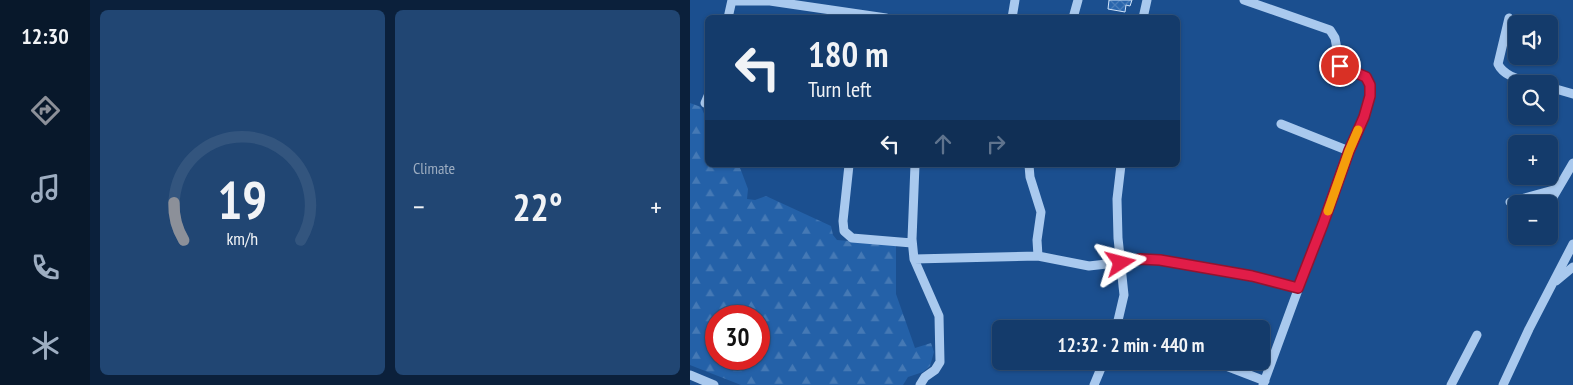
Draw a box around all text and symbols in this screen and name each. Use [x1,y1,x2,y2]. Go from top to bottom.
map controls [1508,15,1558,245]
button: sound [1508,15,1558,65]
text: 12:30 [21,22,69,50]
text: 180 m [808,31,889,77]
icon: left [725,35,790,100]
pin [1319,45,1361,87]
icon: arrive [1326,52,1354,80]
text: Turn left [808,75,872,103]
button: search [1508,75,1558,125]
icon: directions [28,93,63,128]
icon: left [876,130,904,158]
icon: ahead [929,130,957,158]
icon: right [982,130,1010,158]
button: + [1508,135,1558,185]
text: Climate [413,158,455,178]
text: 19 [218,166,267,233]
icon: music [28,171,63,206]
text: 22° [512,182,563,231]
text: − [413,188,425,225]
text: + [650,188,662,225]
button: − [1508,195,1558,245]
text: km/h [227,227,258,250]
position arrow [1094,236,1146,288]
icon: phone [28,250,63,285]
speed limit sign: 30 [705,305,770,370]
icon: climate [28,328,63,363]
text: 12:32 · 2 min · 440 m [1058,333,1204,357]

